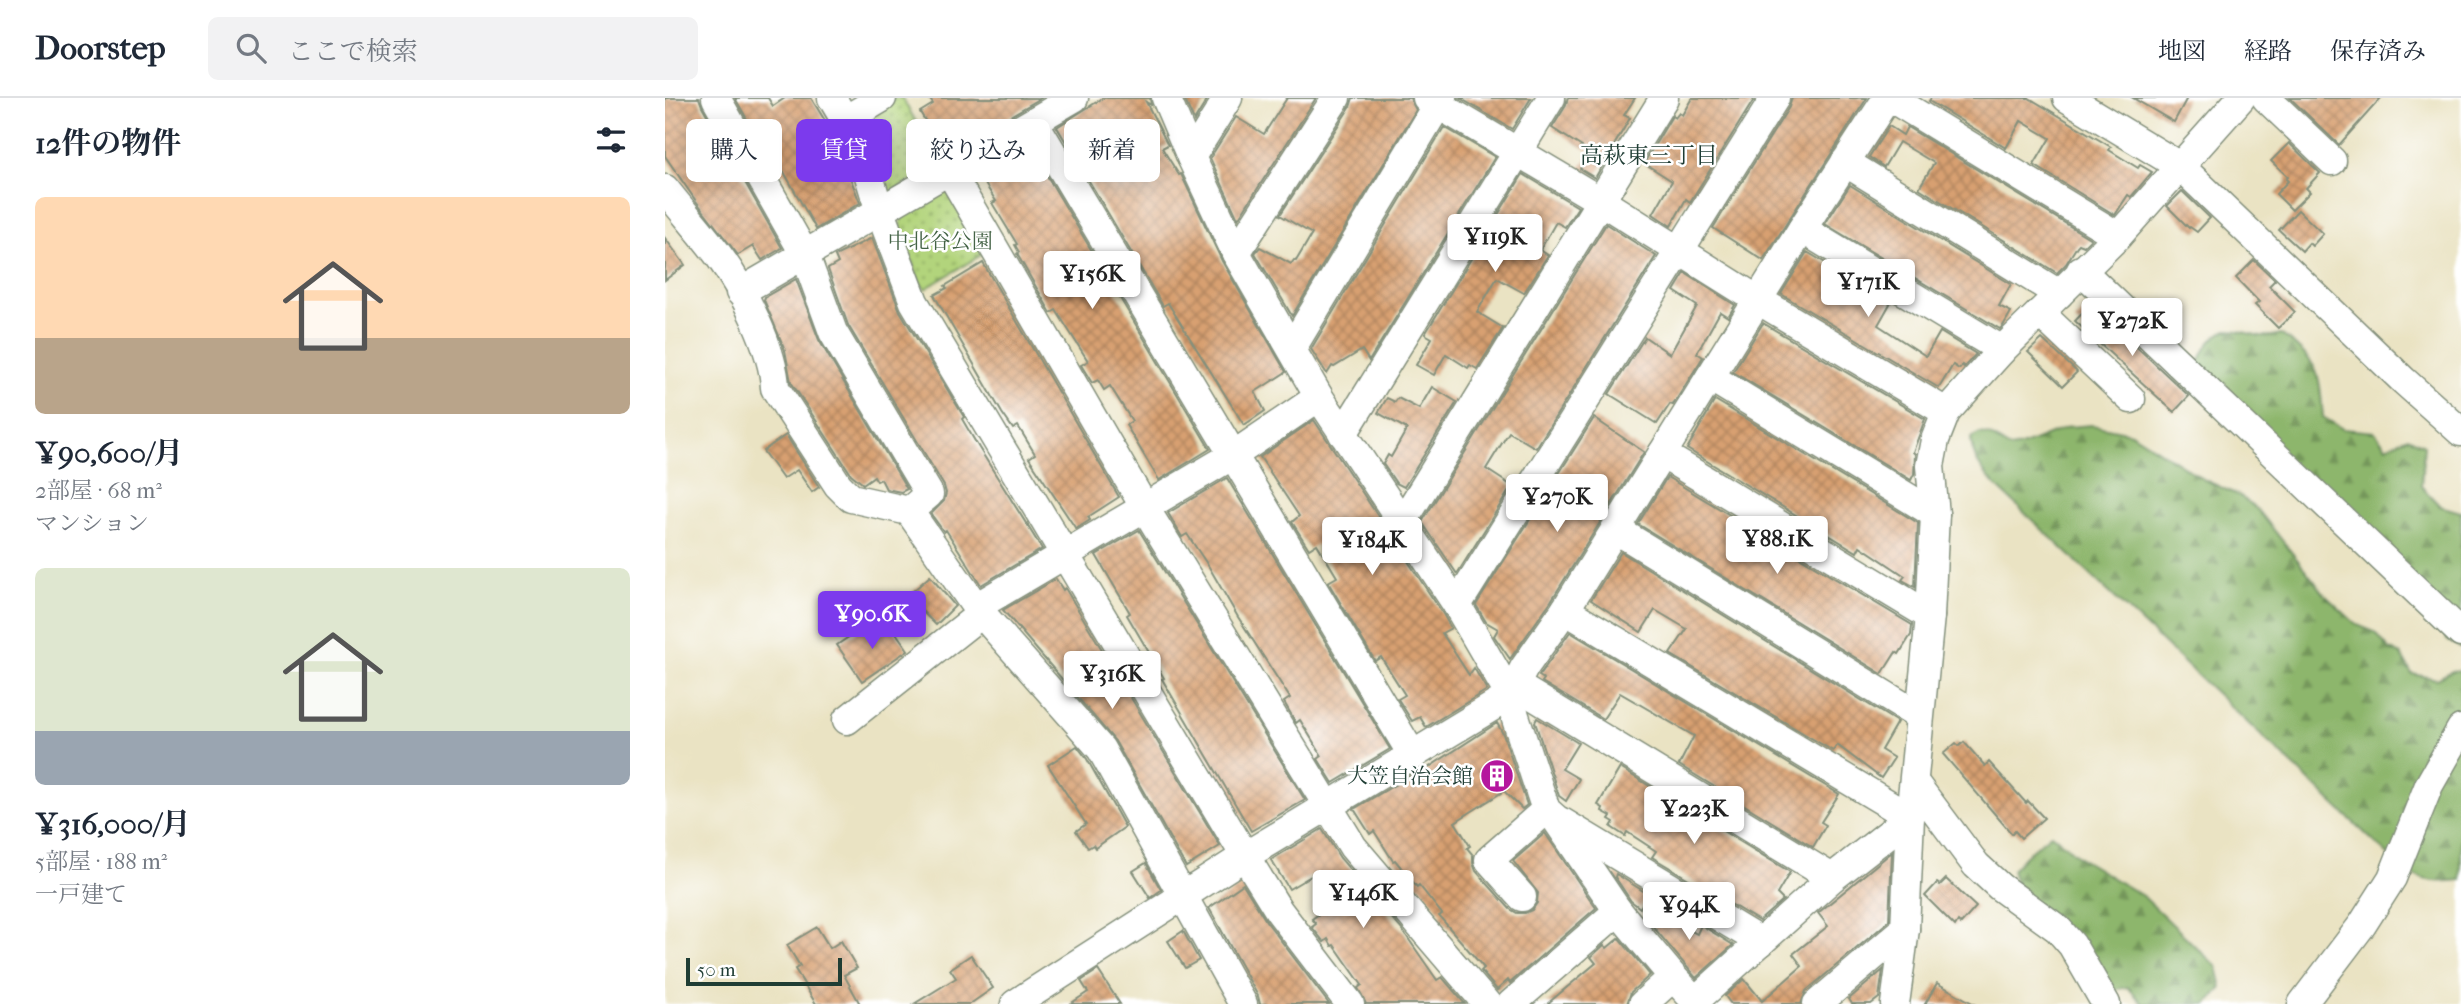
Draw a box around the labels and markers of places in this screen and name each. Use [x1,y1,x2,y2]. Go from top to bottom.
pin: ¥119K [1446,214,1544,274]
pin: ¥156K [1043,252,1141,311]
pin: ¥171K [1819,260,1917,319]
pin: ¥272K [2083,299,2181,358]
pin: ¥270K [1508,474,1606,534]
pin: ¥88.1K [1720,517,1834,576]
pin: ¥184K [1323,518,1421,577]
pin: ¥90.6K [815,592,929,651]
pin: ¥316K [1063,652,1161,711]
building icon: 大笠自治会館 [1478,757,1516,795]
place label: 大笠自治会館 [1347,764,1473,788]
pin: ¥223K [1645,786,1743,846]
pin: ¥146K [1314,870,1412,930]
pin: ¥94K [1648,882,1730,942]

